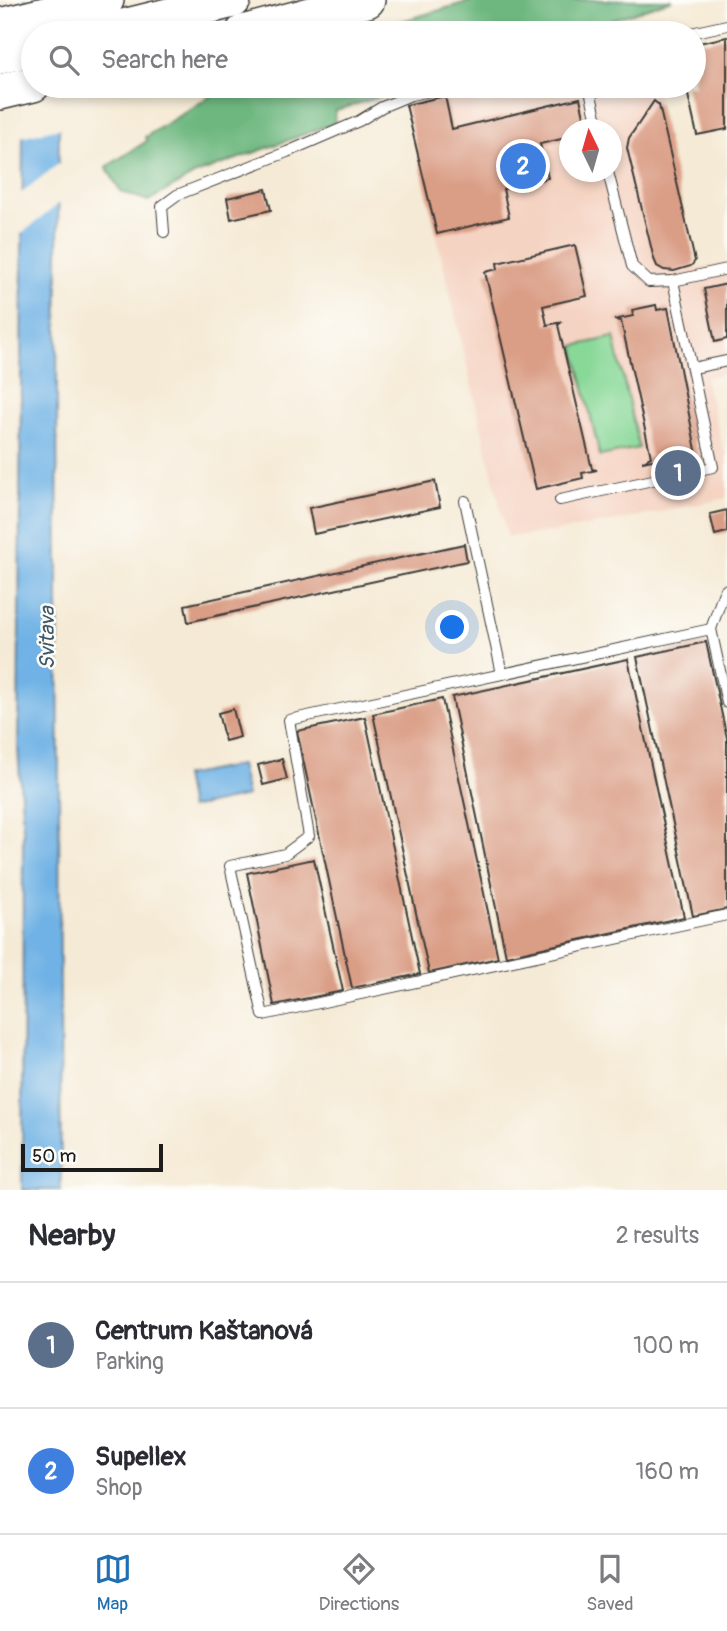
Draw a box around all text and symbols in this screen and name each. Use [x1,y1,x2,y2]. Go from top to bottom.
search box [21,21,706,98]
icon: search [45,41,83,79]
text: Search here [101,44,228,76]
north arrow [559,119,622,182]
pin: 2 [500,140,546,192]
pin: 1 [655,447,701,499]
water label: Svitava [34,605,61,669]
your location [435,610,469,644]
scale bar [21,1141,163,1173]
text: 50 m [32,1144,76,1168]
text: Nearby [28,1217,115,1254]
text: 2 results [616,1221,699,1250]
text: Centrum Kaštanová [95,1315,313,1347]
text: 1 [47,1331,56,1360]
text: 100 m [633,1331,699,1360]
text: Parking [95,1347,164,1376]
text: Supellex [95,1441,187,1473]
text: 2 [45,1457,57,1486]
text: 160 m [635,1457,699,1486]
text: Shop [95,1473,143,1502]
tab: Map [94,1550,132,1616]
tab: Directions [319,1550,399,1616]
tab: Saved [586,1550,633,1616]

